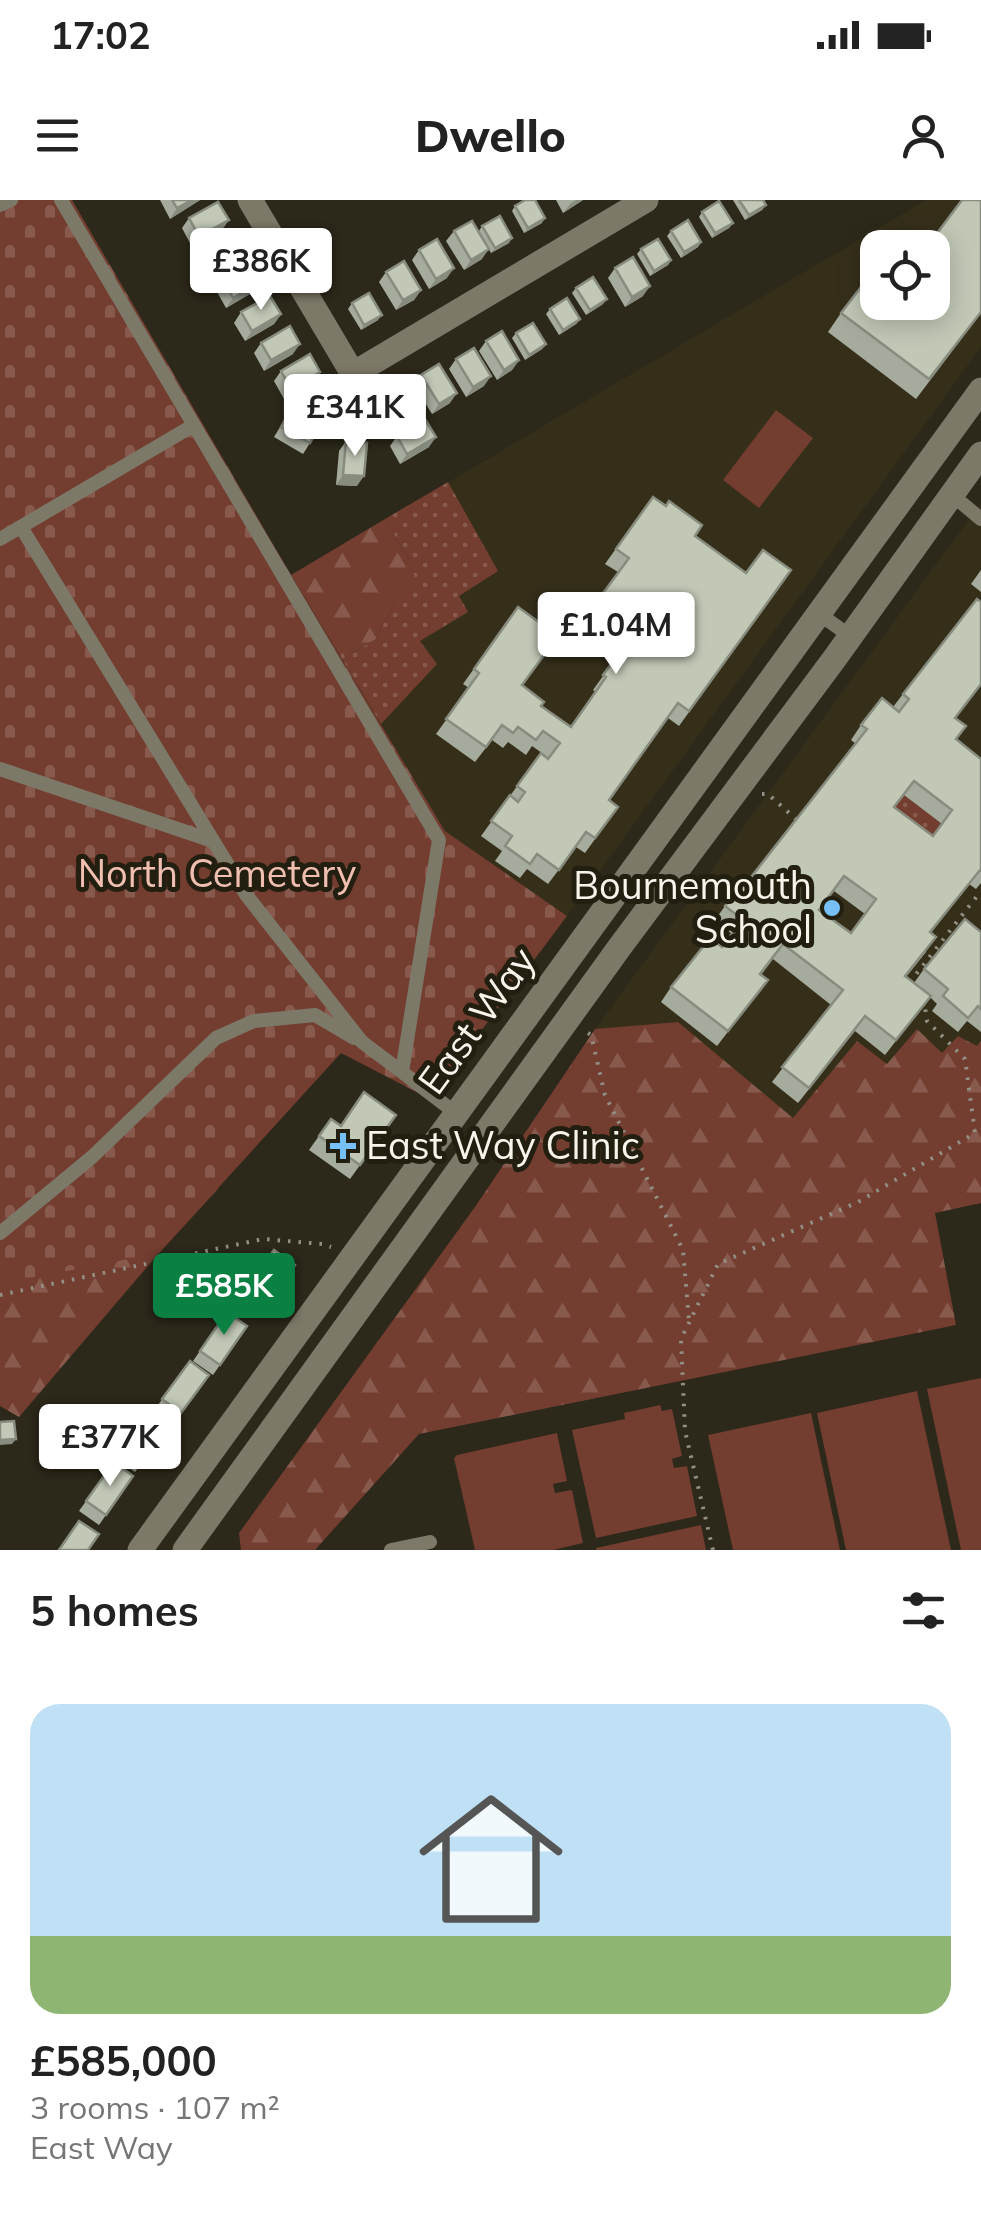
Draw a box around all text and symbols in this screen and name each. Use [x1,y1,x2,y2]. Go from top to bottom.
text: 17:02 [50,11,151,59]
text: Dwello [415,107,566,163]
icon: menu [30,108,85,163]
icon: person [896,108,951,163]
pin: £386K [191,228,331,313]
map controls [860,230,950,320]
button: locate [860,230,950,320]
text: £386K [212,240,310,280]
pin: £341K [285,374,425,459]
text: £341K [306,386,404,426]
pin: £1.04M [535,592,697,677]
text: £1.04M [560,604,672,644]
park label: North Cemetery [78,849,356,897]
place label: Bournemouth School [573,861,812,953]
marker: Bournemouth School [821,897,843,919]
street label: East Way [407,938,545,1103]
place label: East Way Clinic [366,1121,640,1169]
marker: East Way Clinic [330,1133,356,1159]
pin: £585K [154,1253,294,1338]
text: £585K [175,1265,273,1305]
pin: £377K [40,1404,180,1489]
text: £377K [61,1416,159,1456]
icon: filters [896,1583,951,1638]
text: 5 homes [30,1584,199,1637]
icon: home [401,1769,581,1949]
text: £585,000 [30,2034,217,2087]
text: 3 rooms · 107 m² [30,2087,280,2127]
text: East Way [30,2127,173,2167]

